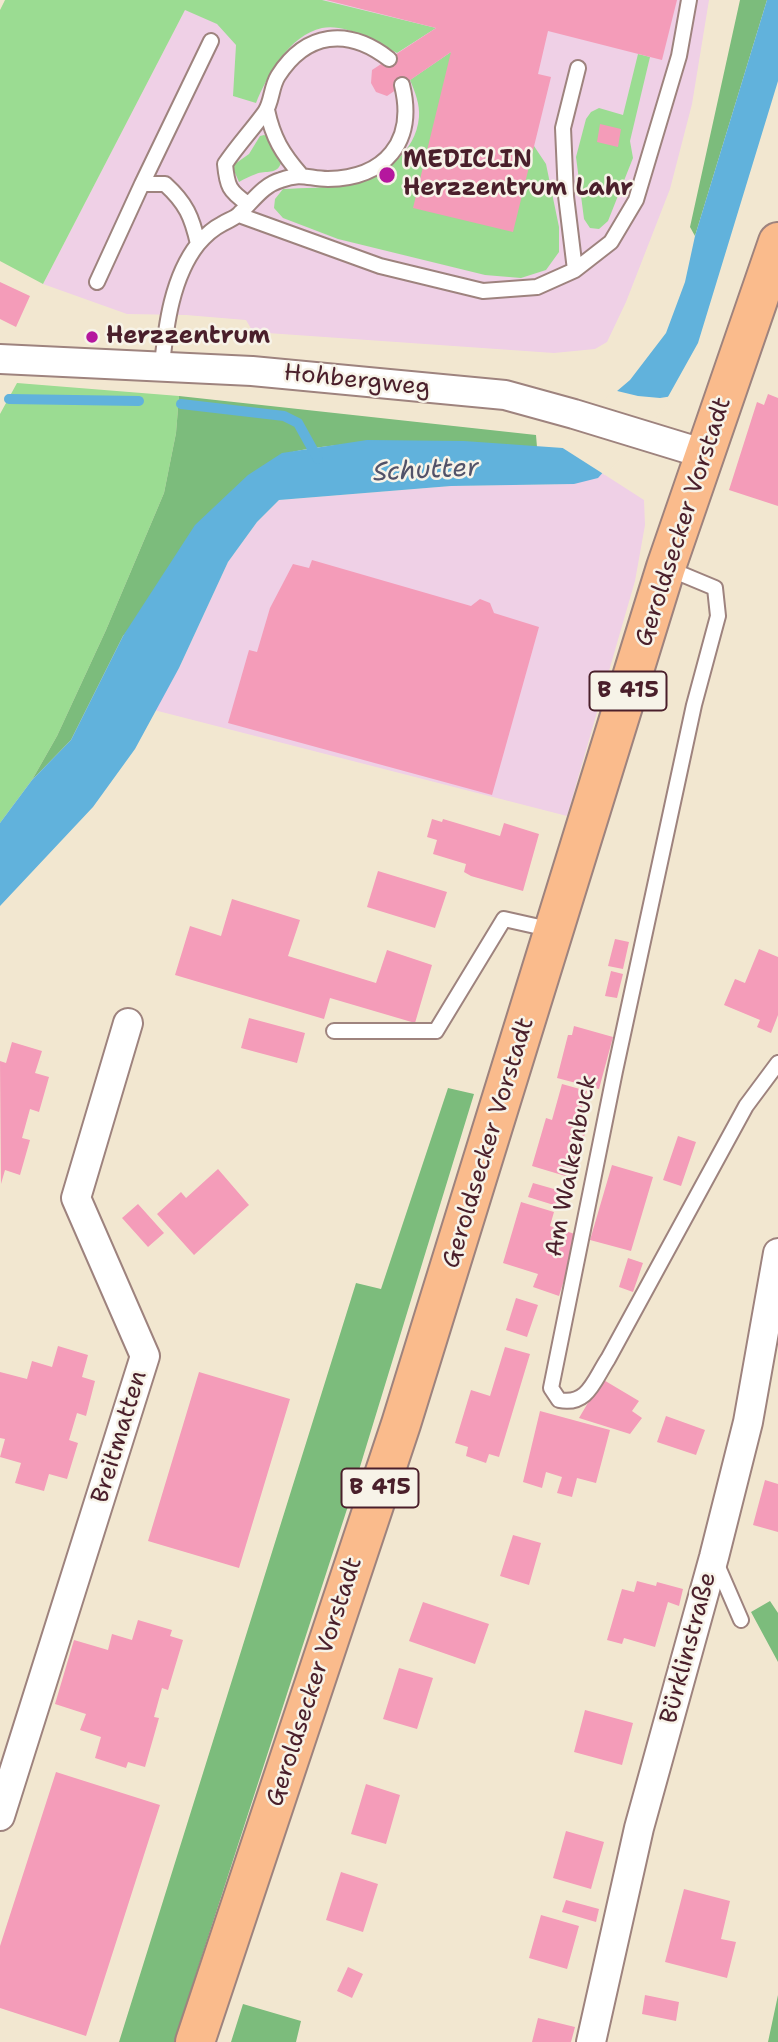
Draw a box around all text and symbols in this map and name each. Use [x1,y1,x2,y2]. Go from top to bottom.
place label: MEDICLIN Herzzentrum Lahr [403,147,633,203]
marker: MEDICLIN Herzzentrum Lahr [377,165,397,185]
place label: Herzzentrum [106,323,270,351]
marker: Herzzentrum [84,329,100,345]
street label: Hohbergweg [282,359,432,403]
street label: Geroldsecker Vorstadt [630,394,738,650]
water label: Schutter [372,453,480,489]
road number: B 415 [590,671,666,710]
street label: Geroldsecker Vorstadt [437,1014,541,1272]
street label: Am Walkenbuck [540,1073,604,1259]
street label: Breitmatten [86,1367,154,1507]
road number: B 415 [342,1469,418,1508]
street label: Geroldsecker Vorstadt [261,1554,369,1810]
street label: Bürklinstraße [655,1569,723,1727]

